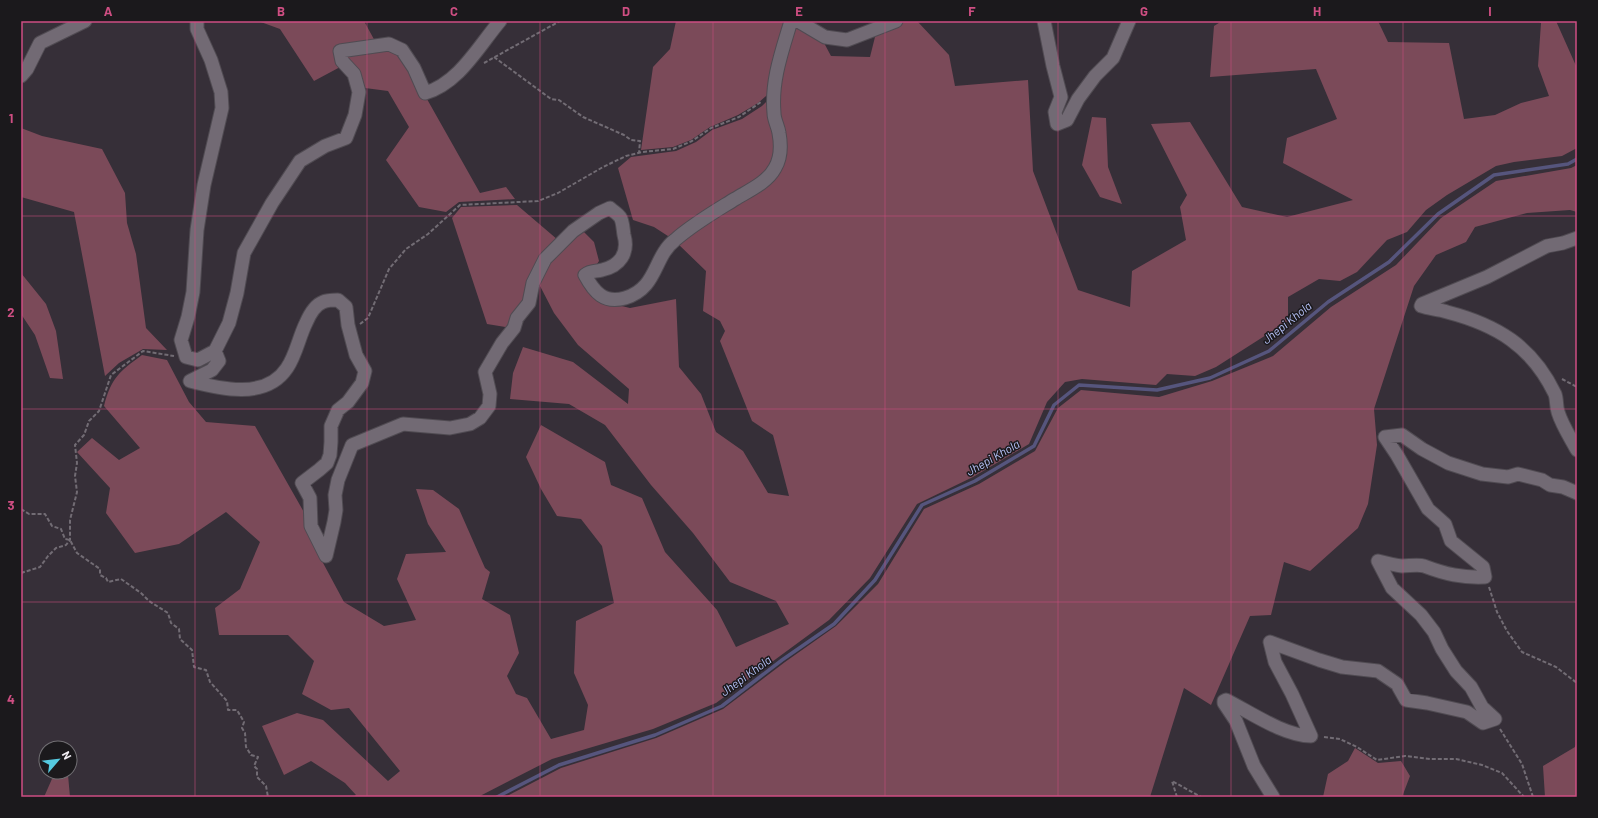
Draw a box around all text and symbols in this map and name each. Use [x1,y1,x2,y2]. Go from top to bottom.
text: A [104,3,113,19]
text: B [277,3,285,19]
text: C [450,3,458,19]
text: D [622,3,630,19]
text: E [795,3,803,19]
text: F [968,3,976,19]
text: G [1140,3,1148,19]
text: H [1313,3,1321,19]
text: I [1488,3,1492,19]
text: 1 [9,110,13,126]
water label: Jhepi Khola [1259,298,1314,346]
text: 2 [7,304,15,320]
water label: Jhepi Khola [963,436,1022,478]
text: 3 [7,497,15,513]
water label: Jhepi Khola [717,652,774,698]
text: 4 [7,691,15,707]
north arrow [38,740,78,780]
text: N [60,749,75,761]

